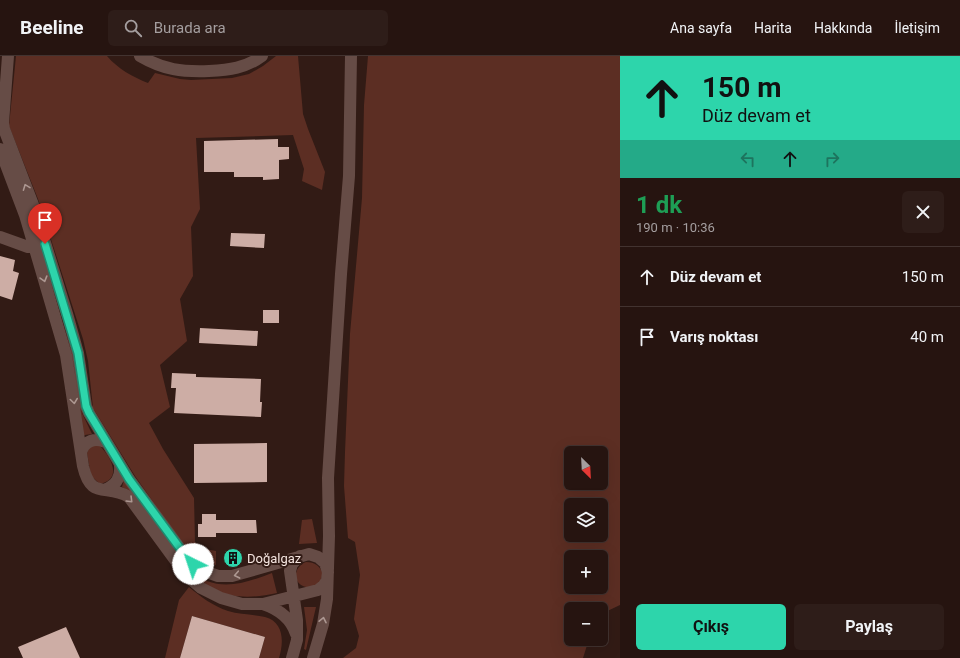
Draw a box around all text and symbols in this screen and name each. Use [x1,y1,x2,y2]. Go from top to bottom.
search box [108,10,388,46]
text: Beeline [20,16,84,39]
icon: search [122,17,144,39]
text: Burada ara [154,19,226,37]
text: Ana sayfa [670,20,732,36]
text: Harita [754,20,792,36]
text: Hakkında [814,20,872,36]
text: İletişim [894,20,940,36]
text: 150 m [702,71,781,104]
icon: ahead [636,72,688,124]
text: Düz devam et [702,105,811,126]
icon: left [737,148,759,170]
icon: ahead [779,148,801,170]
icon: right [821,148,843,170]
one-way arrow [22,183,30,190]
text: 1 dk [636,191,682,219]
button: close [902,191,944,233]
pin [28,203,62,244]
icon: arrive [34,209,56,231]
text: 190 m · 10:36 [636,220,715,235]
icon: ahead [636,266,658,288]
text: Düz devam et [670,268,761,286]
text: 150 m [902,268,944,286]
one-way arrow [39,275,48,282]
icon: arrive [636,326,658,348]
text: Varış noktası [670,328,758,346]
text: 40 m [910,328,944,346]
one-way arrow [69,398,78,404]
north arrow [564,446,608,490]
map controls [564,446,608,646]
one-way arrow [125,495,133,503]
button: layers [564,498,608,542]
position arrow [172,543,214,585]
building icon: Doğalgaz [222,547,244,569]
button: + [564,550,608,594]
place label: Doğalgaz [247,551,302,566]
one-way arrow [233,571,240,579]
button: − [564,602,608,646]
button: Çıkış [636,604,786,650]
button: Paylaş [794,604,944,650]
one-way arrow [319,617,327,624]

